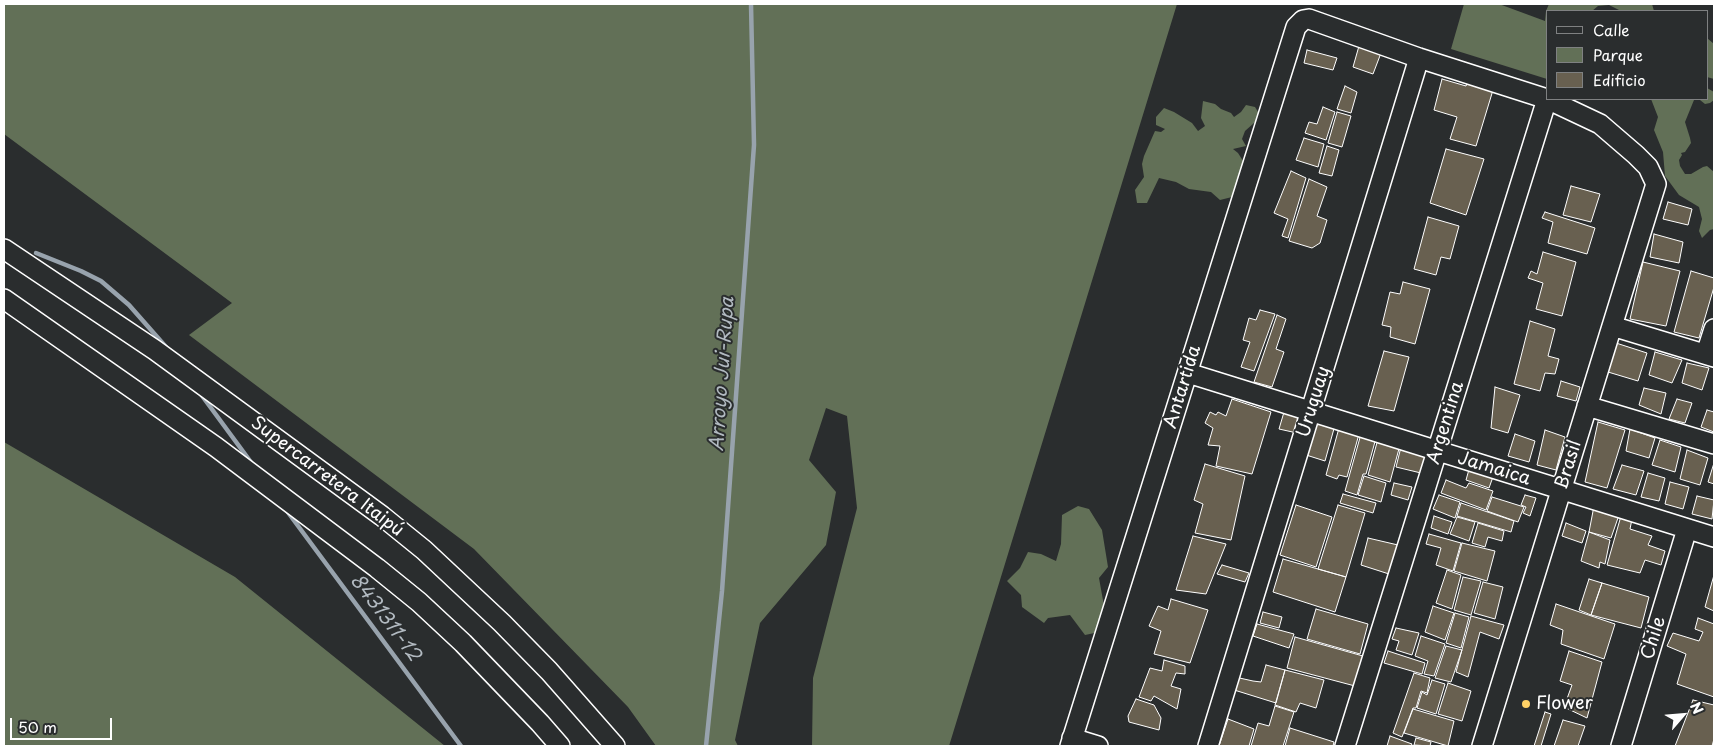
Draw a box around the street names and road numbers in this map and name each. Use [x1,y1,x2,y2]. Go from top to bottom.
street label: Antartida [1160,343,1206,431]
street label: Uruguay [1293,364,1335,440]
street label: Argentina [1423,379,1469,467]
street label: Supercarretera Itaipú [246,413,408,541]
street label: Brasil [1551,438,1587,492]
street label: Jamaica [1455,448,1533,490]
street label: Chile [1637,614,1671,662]

